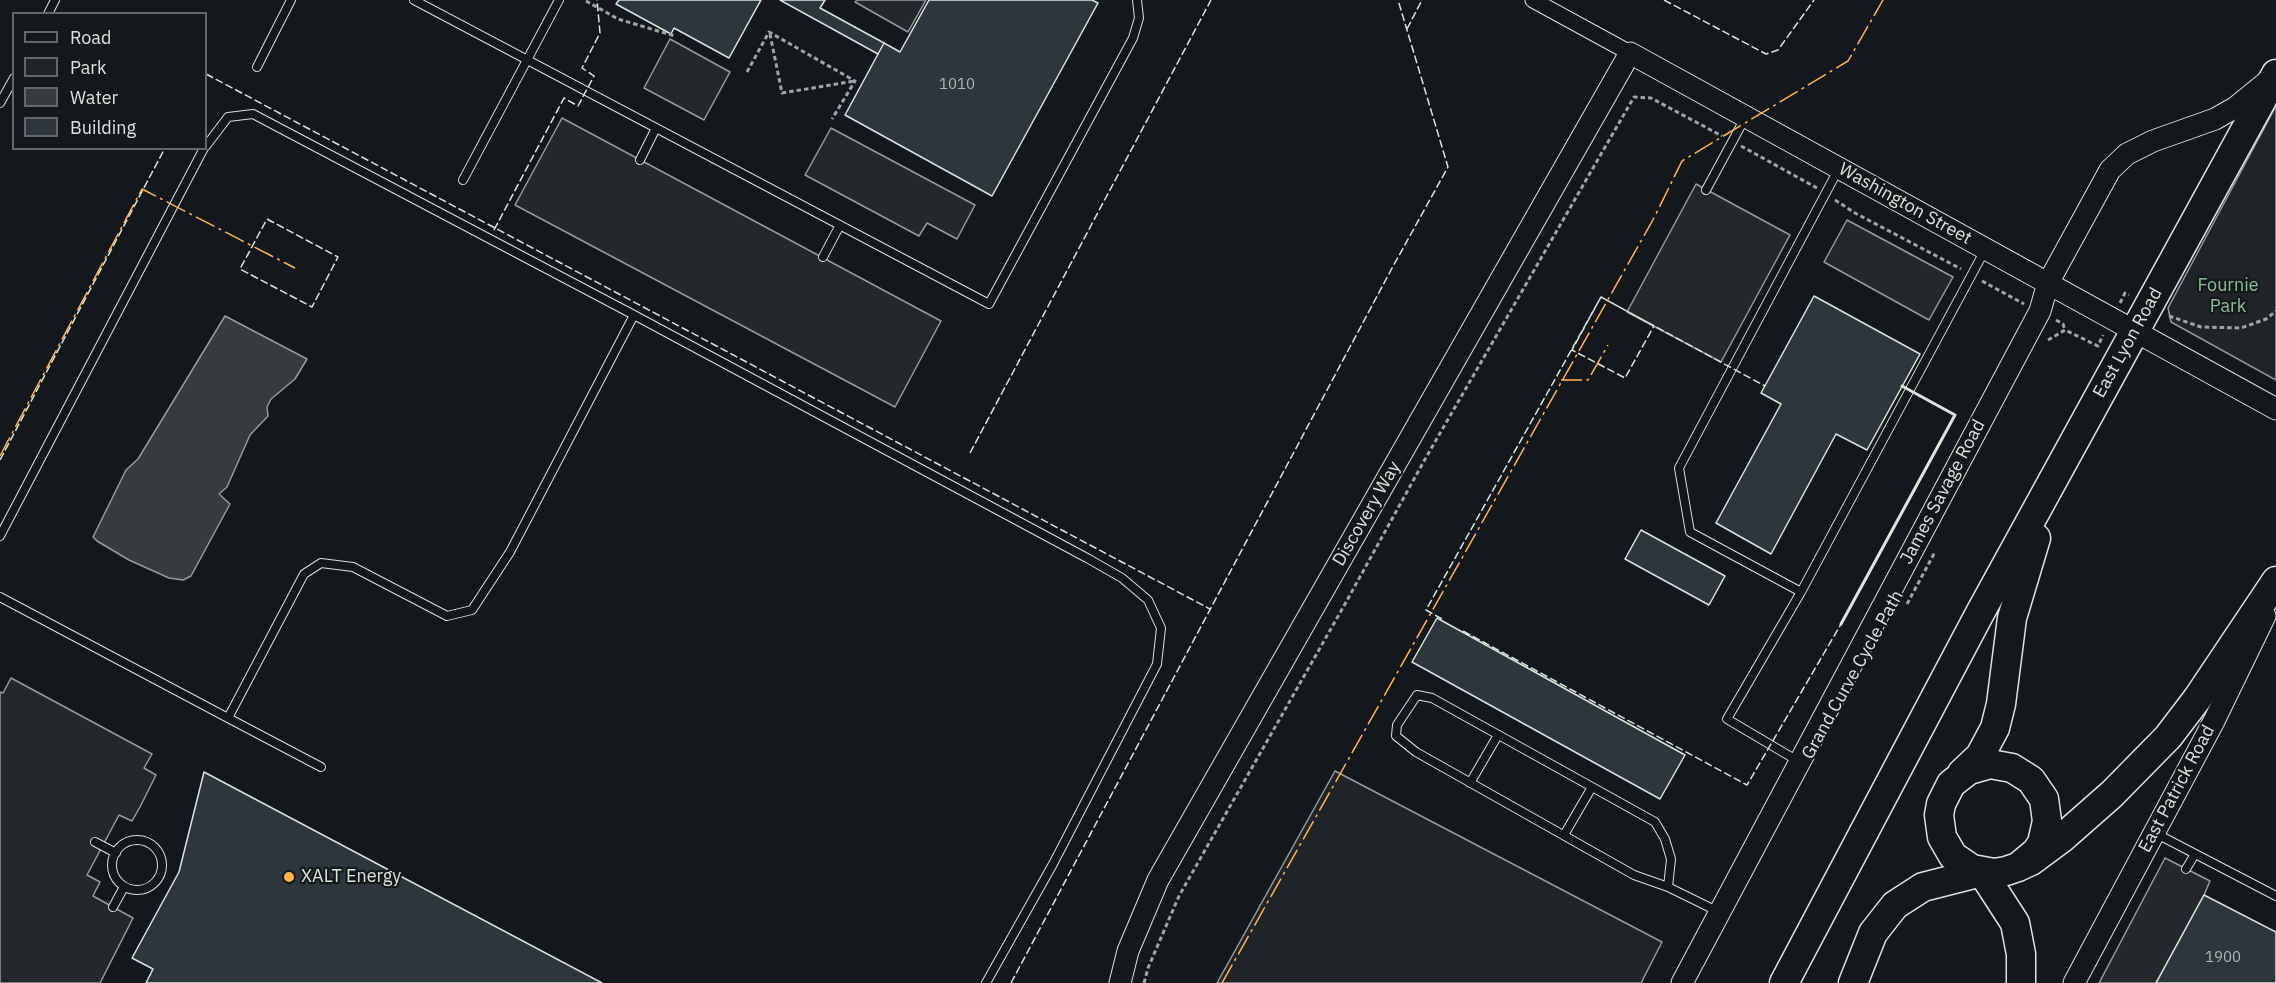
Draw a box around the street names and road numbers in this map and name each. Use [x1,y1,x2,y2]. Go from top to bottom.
street label: Washington Street [1835,158,1975,250]
street label: East Lyon Road [2089,284,2167,402]
street label: James Savage Road [1896,416,1990,568]
street label: Discovery Way [1328,458,1406,570]
street label: Grand Curve Cycle Path [1798,587,1908,763]
street label: East Patrick Road [2134,722,2220,856]

